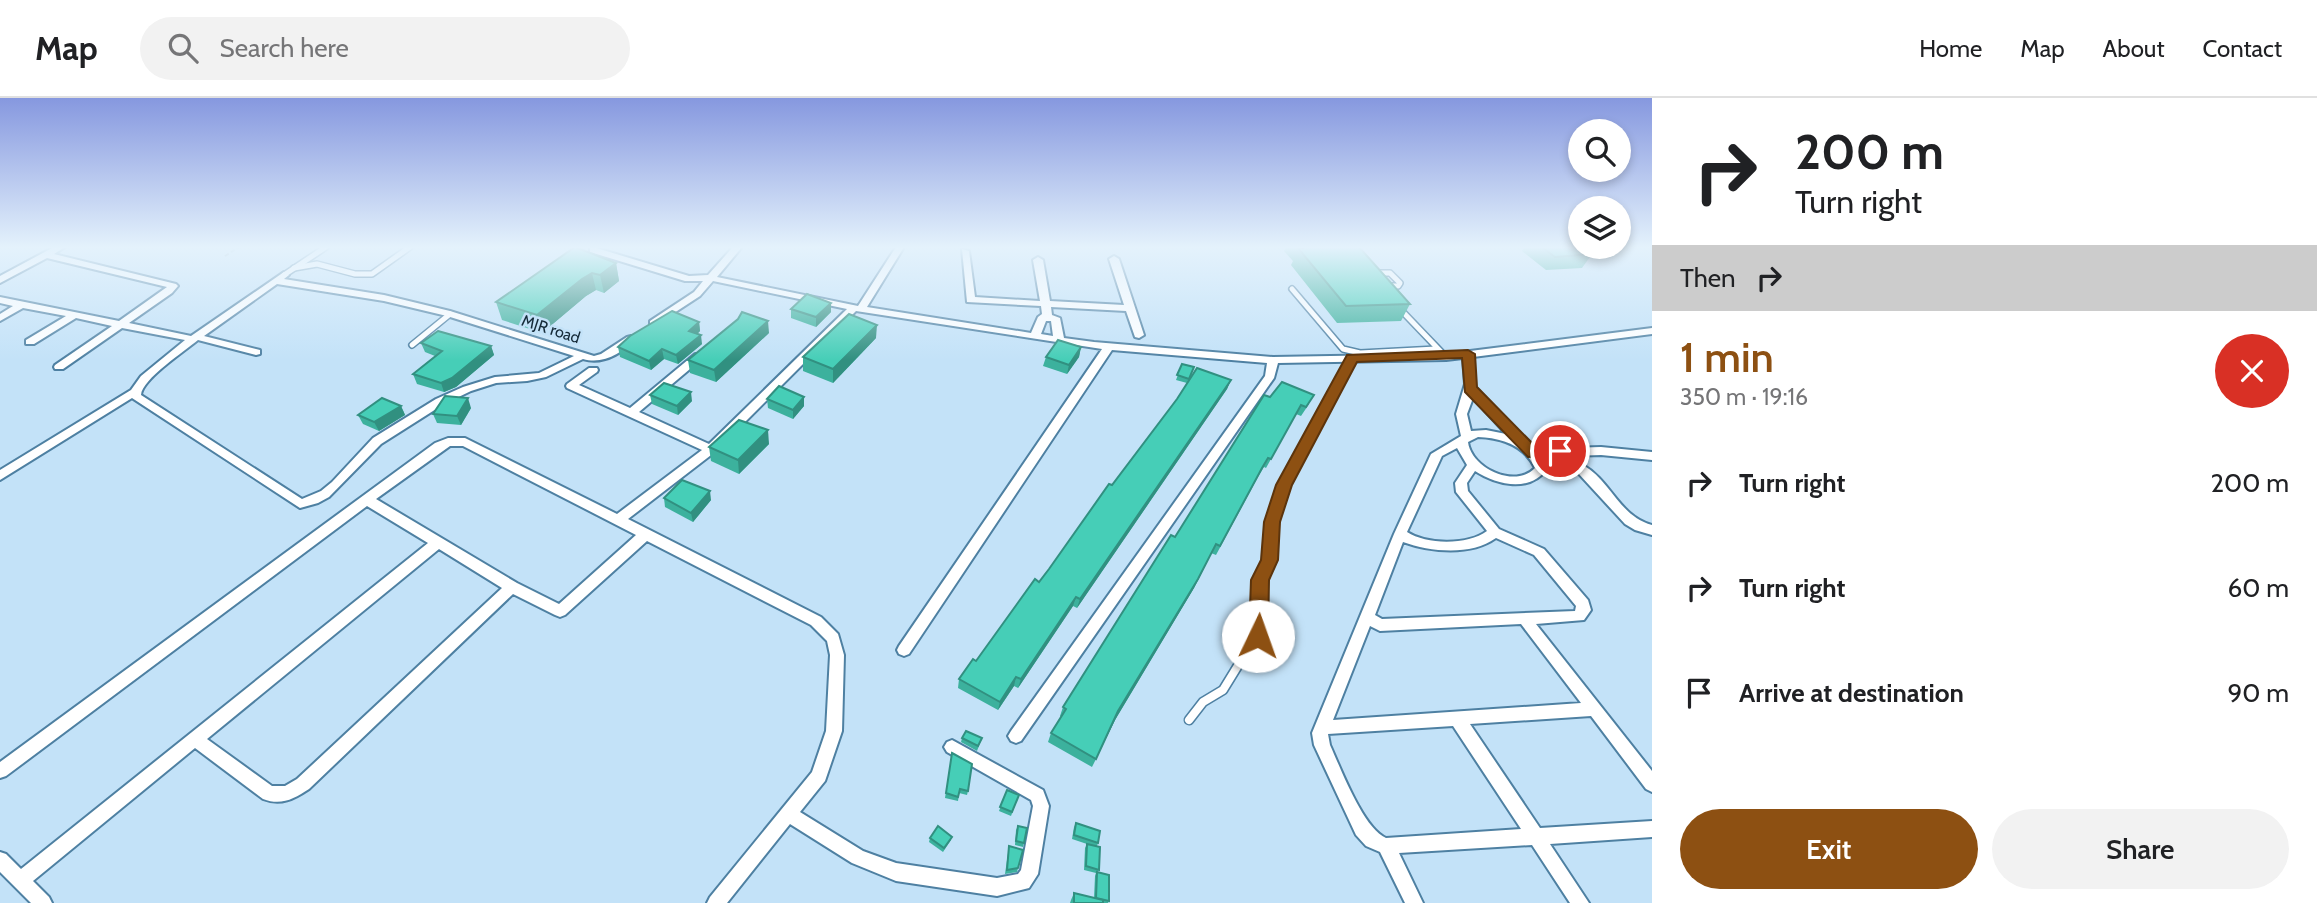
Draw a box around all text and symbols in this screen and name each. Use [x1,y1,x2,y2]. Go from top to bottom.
search box [140,17,630,80]
text: Map [35,28,98,68]
icon: search [164,29,202,67]
text: Search here [220,32,349,64]
text: Home [1919,34,1982,63]
text: Map [2020,34,2065,63]
text: About [2103,34,2165,63]
text: Contact [2203,34,2282,63]
map controls [1568,119,1631,259]
button: search [1568,119,1631,182]
text: 200 m [1795,122,1944,181]
icon: right [1680,126,1771,217]
text: Turn right [1795,182,1922,221]
button: layers [1568,196,1631,259]
icon: right [1750,259,1788,297]
text: Then [1680,262,1736,294]
street label: MJR road [519,311,583,347]
text: 1 min [1680,331,1774,383]
button: close [2215,334,2289,408]
text: 350 m · 19:16 [1680,383,1808,411]
pin [1530,421,1590,481]
icon: arrive [1541,432,1579,470]
icon: right [1680,464,1718,502]
text: Turn right [1739,467,1845,499]
text: 200 m [2210,467,2289,499]
icon: right [1680,569,1718,607]
text: Turn right [1739,572,1845,604]
text: 60 m [2227,572,2289,604]
position arrow [1221,599,1295,673]
icon: arrive [1680,674,1718,712]
text: Arrive at destination [1739,677,1964,709]
text: 90 m [2227,677,2289,709]
button: Exit [1680,809,1978,889]
button: Share [1992,809,2289,889]

